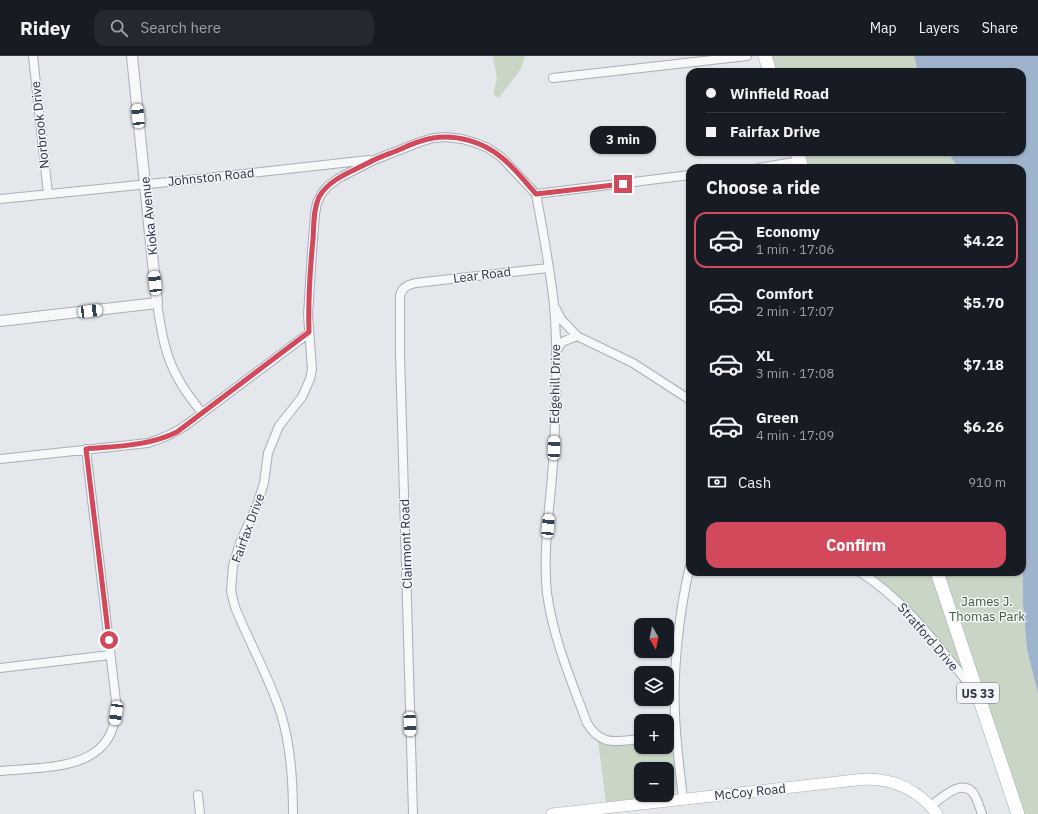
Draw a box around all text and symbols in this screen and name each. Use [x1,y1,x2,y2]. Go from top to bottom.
search box [94,10,374,46]
text: Ridey [20,16,70,40]
icon: search [108,17,130,39]
text: Search here [140,18,221,37]
text: Map [870,19,897,37]
text: Layers [919,19,960,37]
text: Share [982,19,1018,37]
street label: Norbrook Drive [27,80,53,170]
text: Winfield Road [730,84,829,103]
car [131,103,145,129]
text: Fairfax Drive [730,122,820,141]
callout: 3 min [590,126,656,154]
text: 3 min [606,131,640,148]
street label: Johnston Road [167,164,255,190]
route end [614,175,632,193]
street label: Kioka Avenue [136,176,162,256]
text: Choose a ride [706,176,820,199]
icon: car [708,222,744,258]
text: Economy [756,222,820,241]
text: $4.22 [963,231,1004,250]
text: 1 min · 17:06 [756,241,834,258]
street label: Lear Road [452,263,512,287]
car [148,270,162,296]
icon: car [708,284,744,320]
text: Comfort [756,284,813,303]
text: $5.70 [963,293,1004,312]
text: 2 min · 17:07 [756,303,834,320]
car [77,304,103,318]
street label: Edgehill Drive [546,344,564,424]
icon: car [708,346,744,382]
text: XL [756,346,774,365]
text: $7.18 [963,355,1004,374]
text: 3 min · 17:08 [756,365,834,382]
icon: car [708,408,744,444]
text: Green [756,408,799,427]
text: $6.26 [963,417,1004,436]
text: 4 min · 17:09 [756,427,834,444]
car [548,436,560,460]
icon: cash [706,471,728,493]
text: Cash [738,473,771,492]
text: 910 m [968,474,1006,491]
street label: Fairfax Drive [228,491,268,565]
street label: Clairmont Road [396,499,416,589]
car [541,514,555,538]
button: Confirm [706,522,1006,568]
park label: James J. Thomas Park [949,593,1025,625]
street label: Stratford Drive [894,599,962,675]
north arrow [634,618,674,658]
map controls [634,618,674,802]
route start [100,631,118,649]
button: layers [634,666,674,706]
road number: US 33 [957,683,999,703]
car [108,700,124,726]
car [404,712,416,736]
button: + [634,714,674,754]
button: − [634,762,674,802]
street label: McCoy Road [713,780,787,804]

